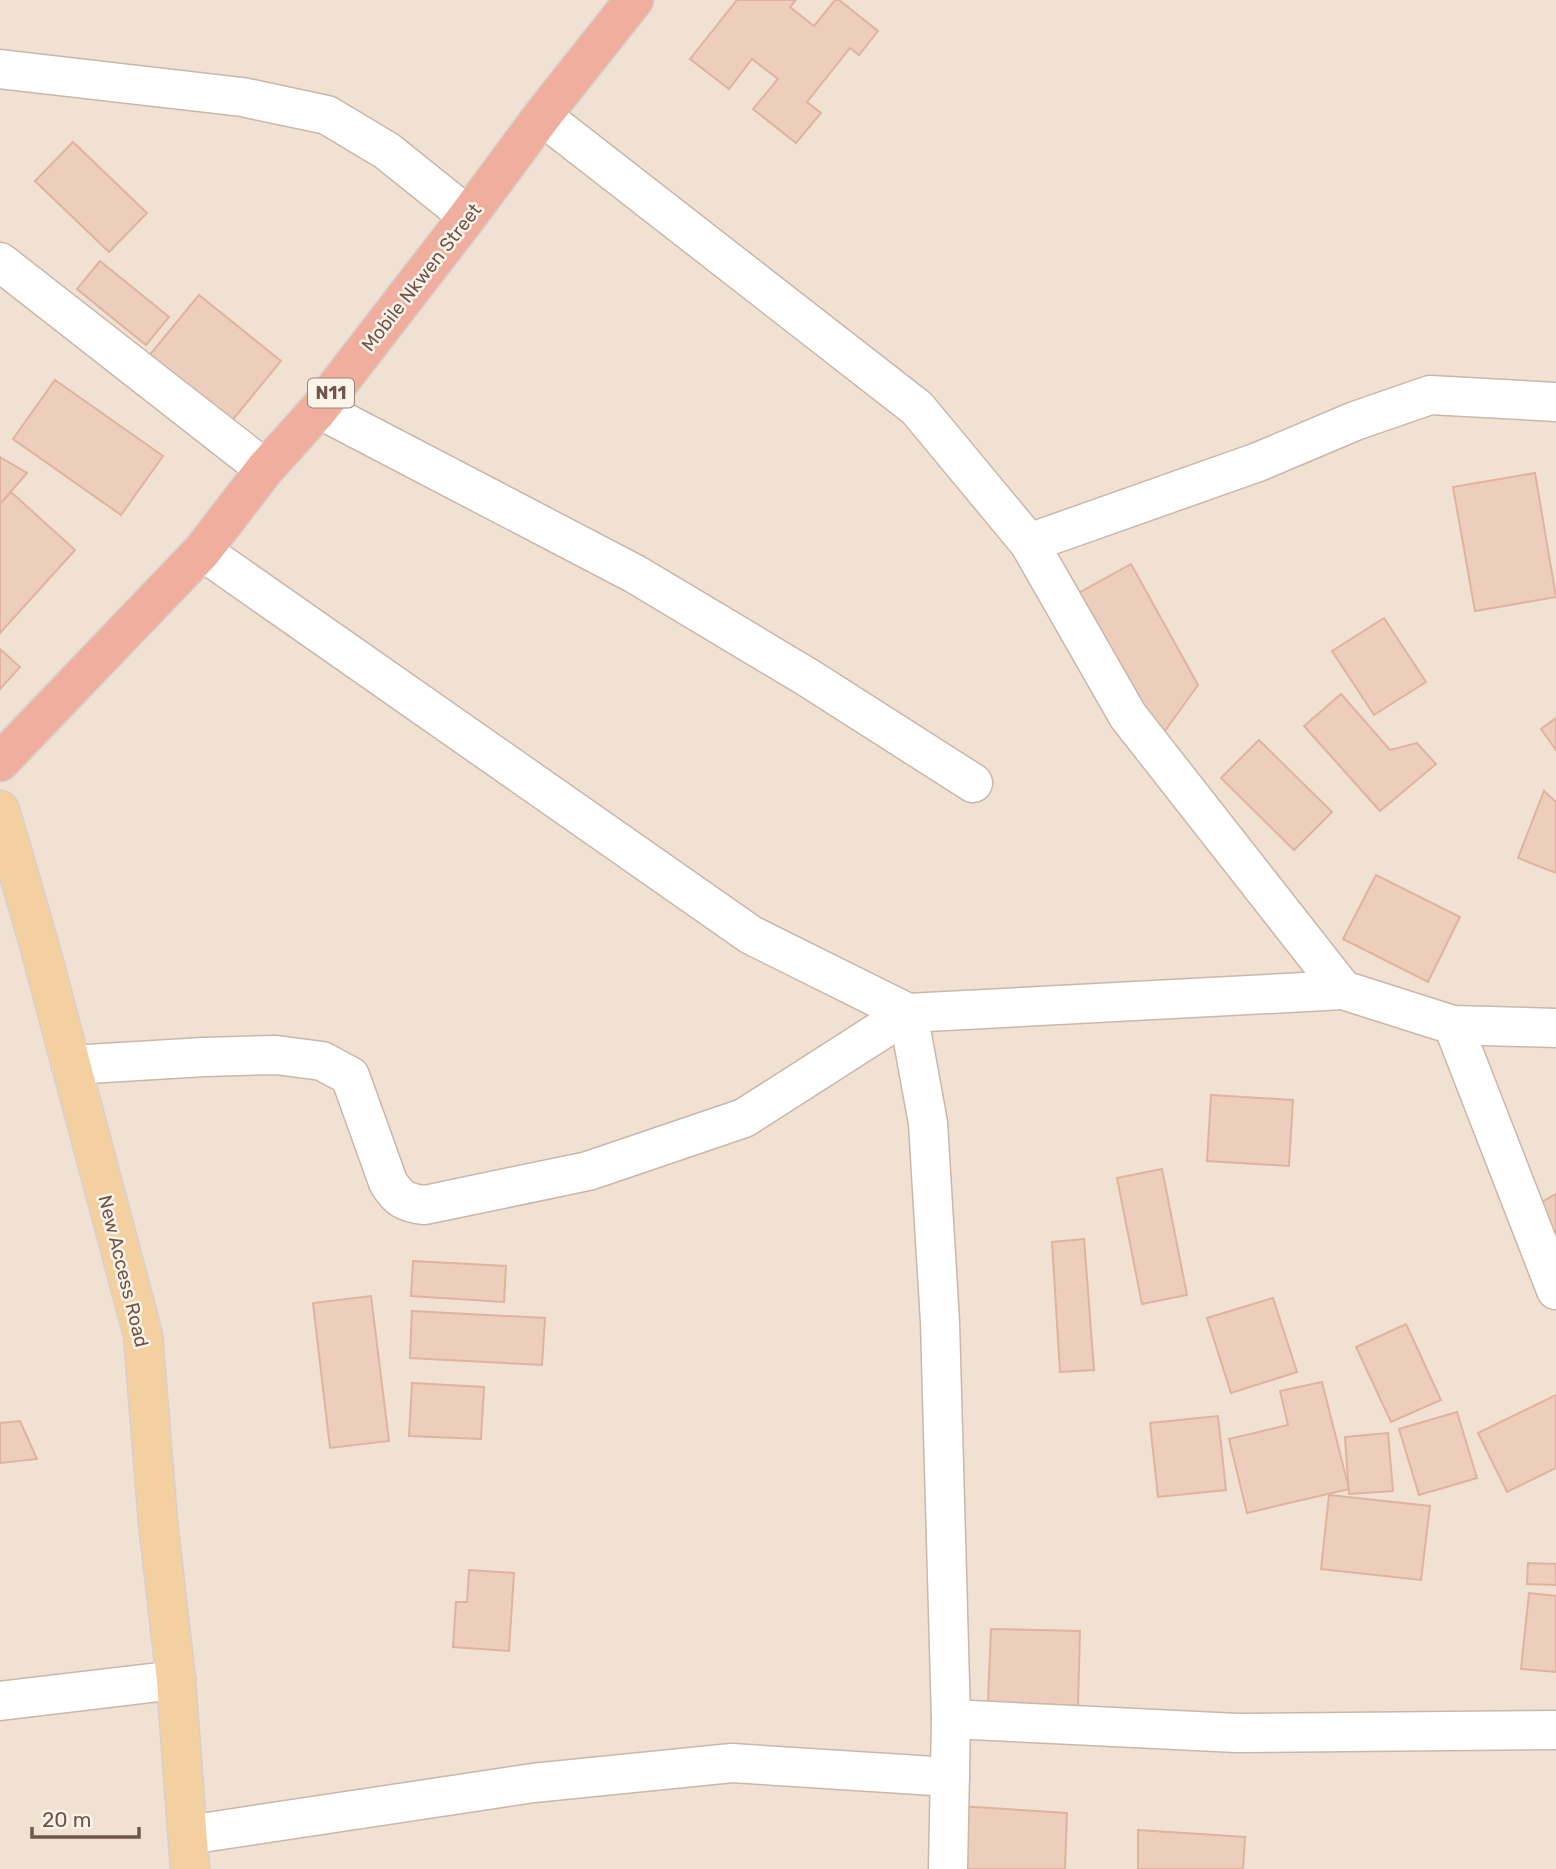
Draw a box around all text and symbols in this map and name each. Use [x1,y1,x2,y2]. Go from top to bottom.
street label: Mobile Nkwen Street [356,198,487,356]
road number: N11 [308,379,354,408]
street label: New Access Road [94,1193,154,1350]
scale bar [32,1796,138,1840]
text: 20 m [42,1807,91,1832]

